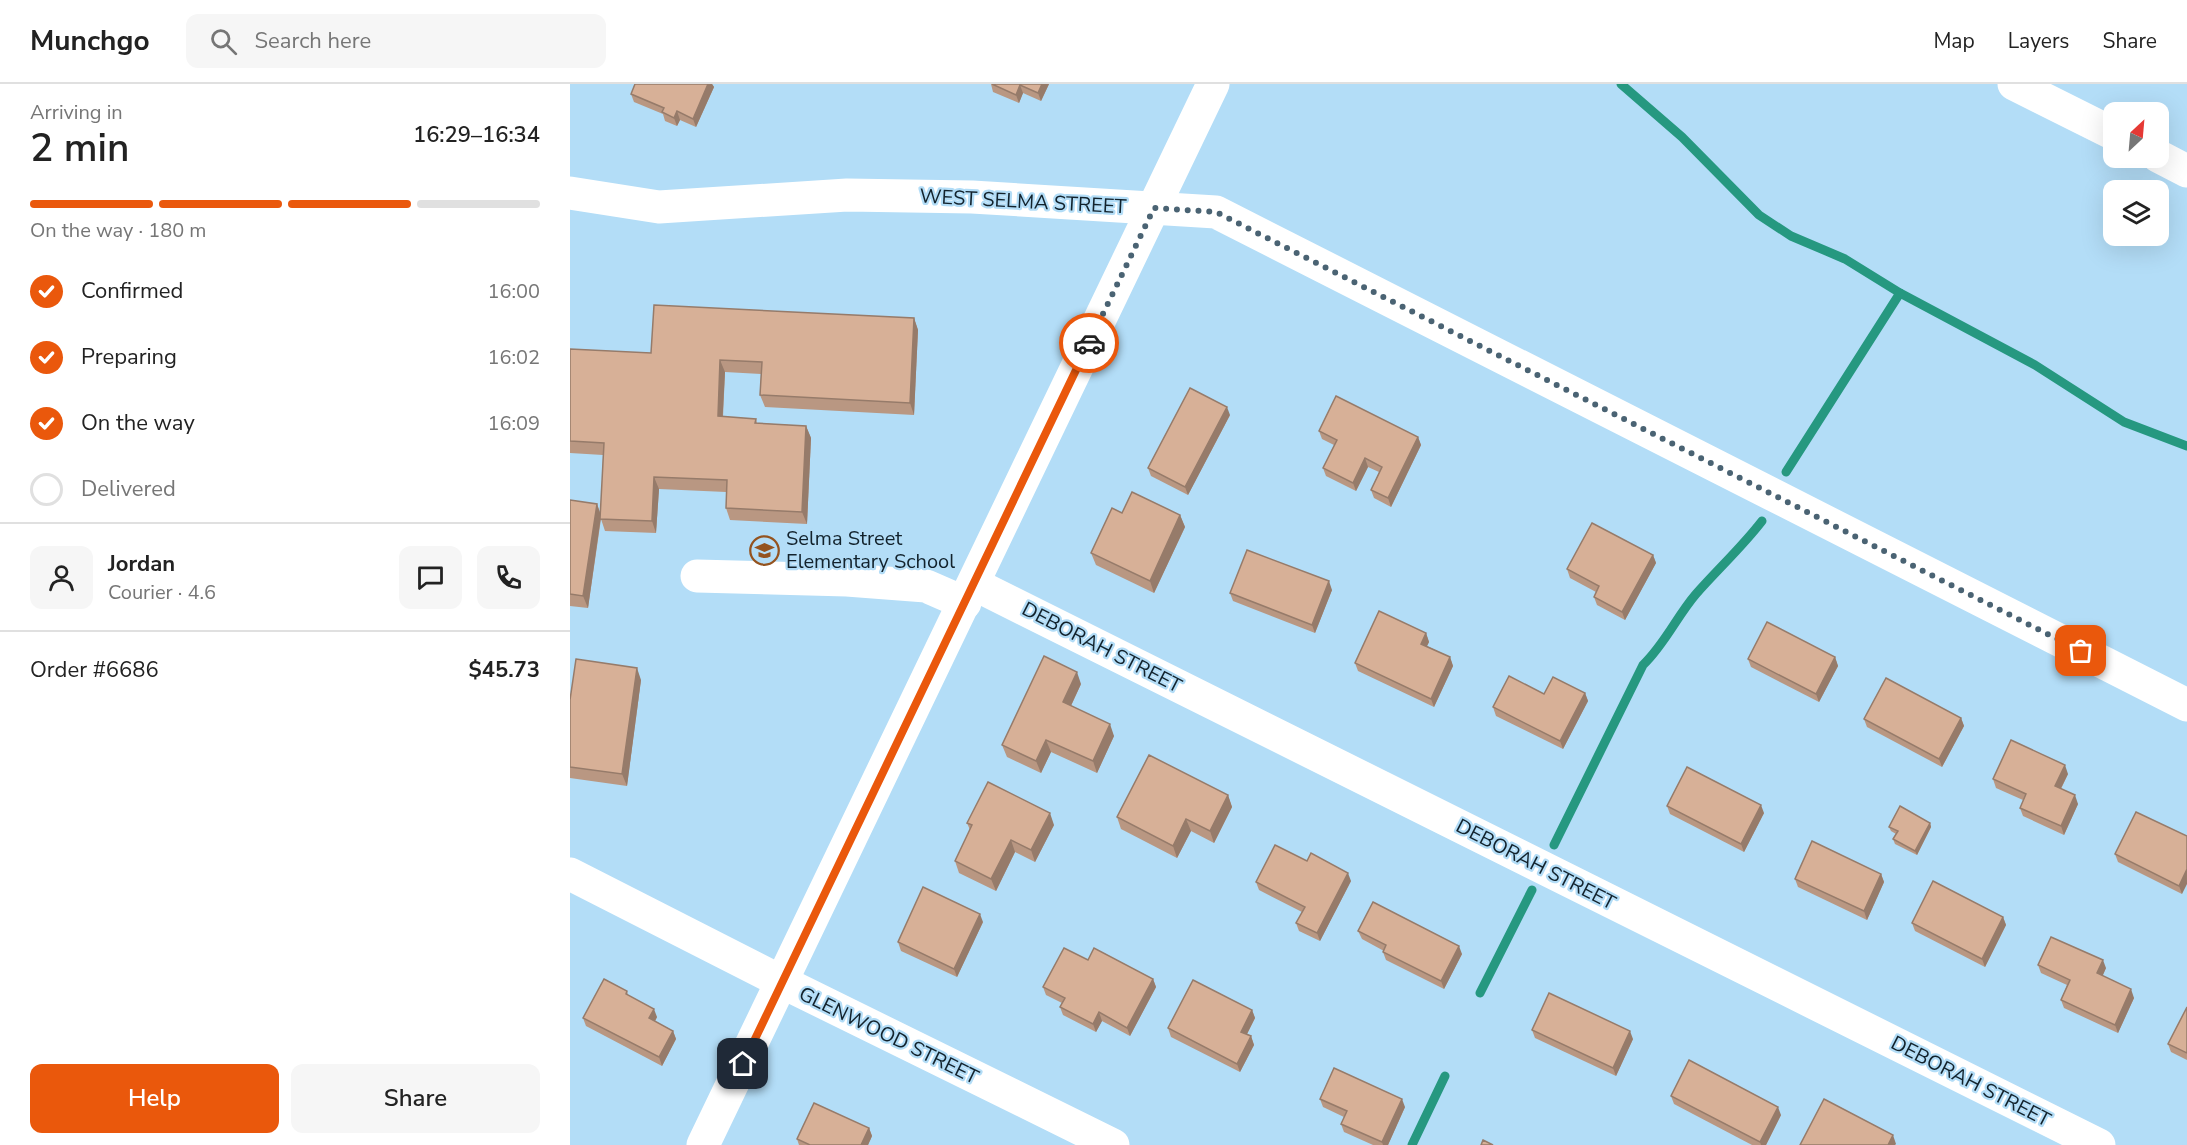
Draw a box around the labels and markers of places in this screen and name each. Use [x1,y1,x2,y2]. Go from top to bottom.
place label: Selma Street Elementary School [786,525,955,575]
school or university icon: Selma Street Elementary School [749,534,781,566]
pin [2055,625,2106,676]
pin [717,1038,768,1089]

